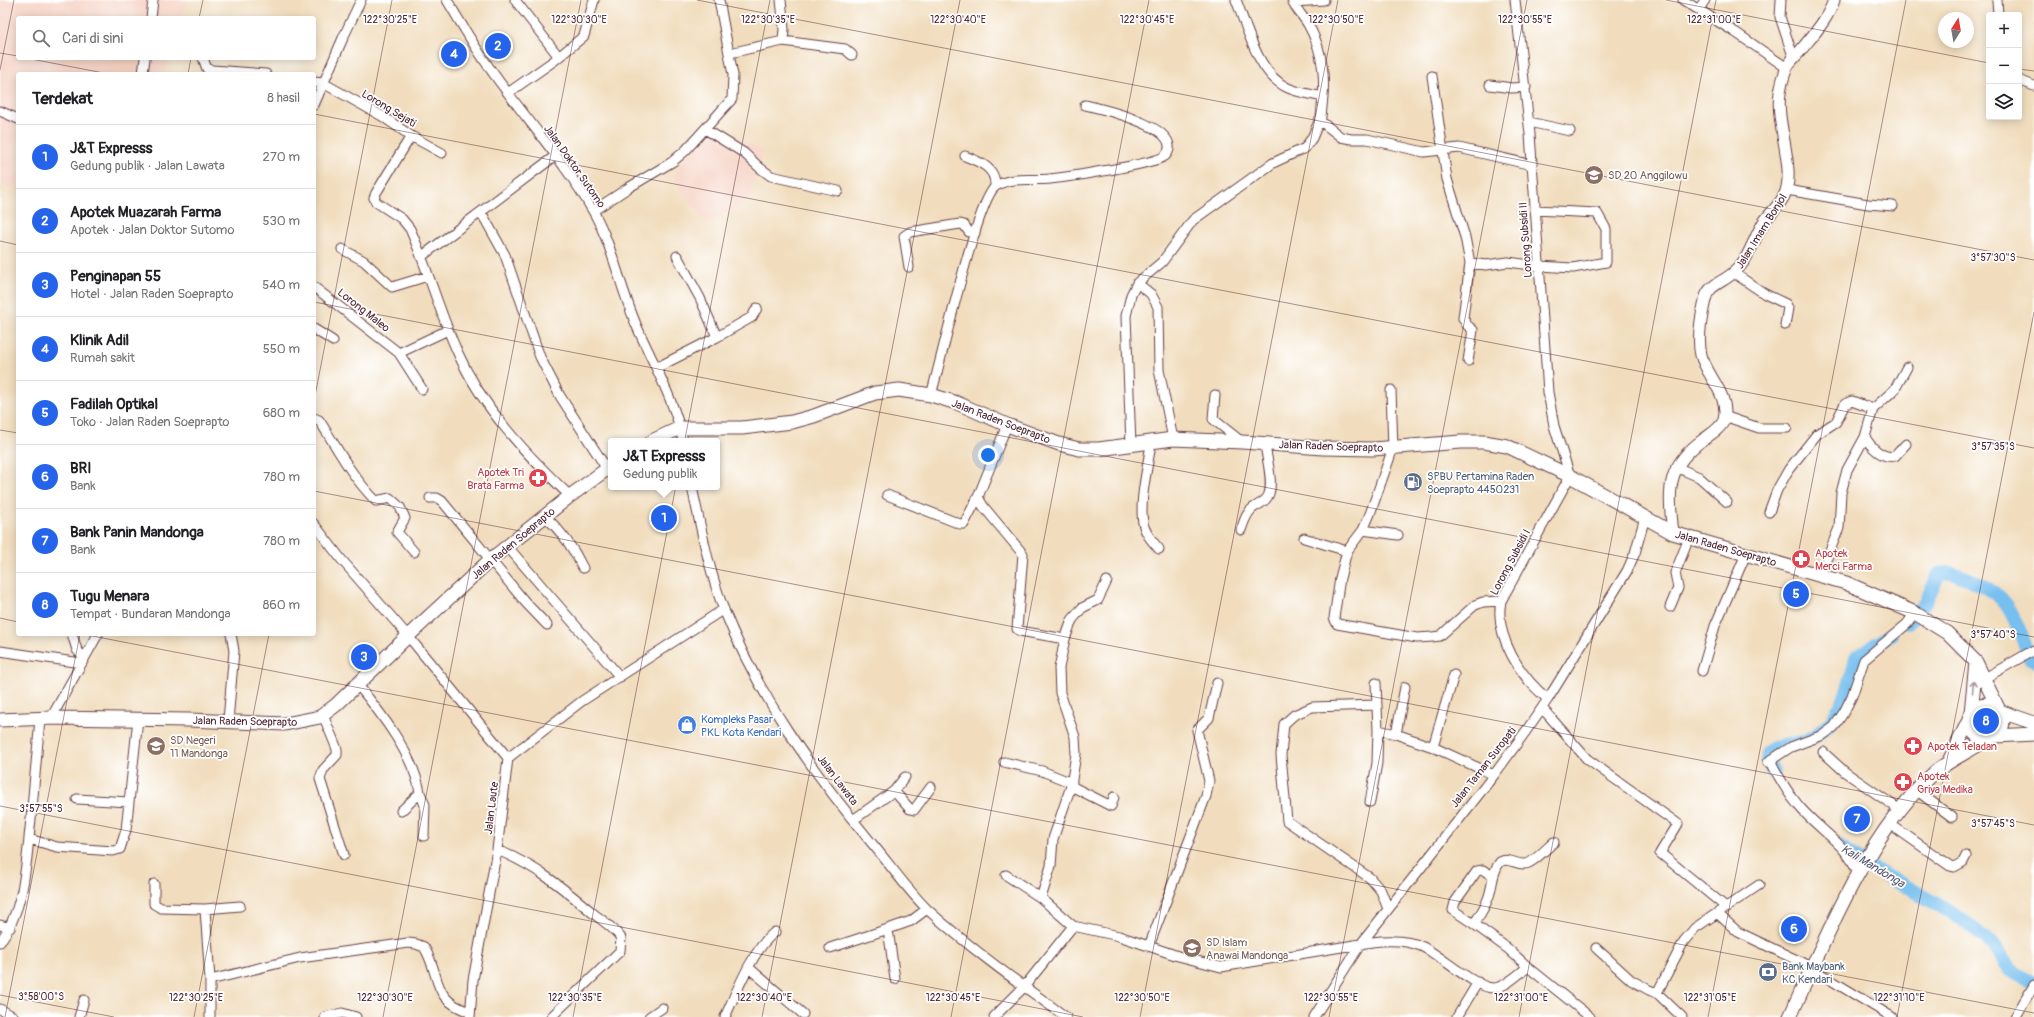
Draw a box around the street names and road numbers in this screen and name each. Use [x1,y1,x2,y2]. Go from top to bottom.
street label: Lorong Sejati [359,87,418,130]
street label: Jalan Doktor Sutomo [541,122,608,210]
street label: Jalan Imam Bonjol [1733,191,1790,271]
street label: Lorong Subsidi II [1516,202,1535,278]
street label: Lorong Maleo [335,286,392,335]
street label: Jalan Raden Soeprapto [950,397,1052,446]
street label: Jalan Raden Soeprapto [1278,438,1384,455]
street label: Jalan Raden Soeprapto [469,505,558,582]
street label: Lorong Subsidi I [1488,527,1533,597]
street label: Jalan Raden Soeprapto [1674,528,1778,569]
street label: Jalan Raden Soeprapto [193,714,298,729]
street label: Jalan Taman Suropati [1448,725,1519,810]
street label: Jalan Lawata [815,753,861,808]
street label: Jalan Laute [482,780,501,835]

